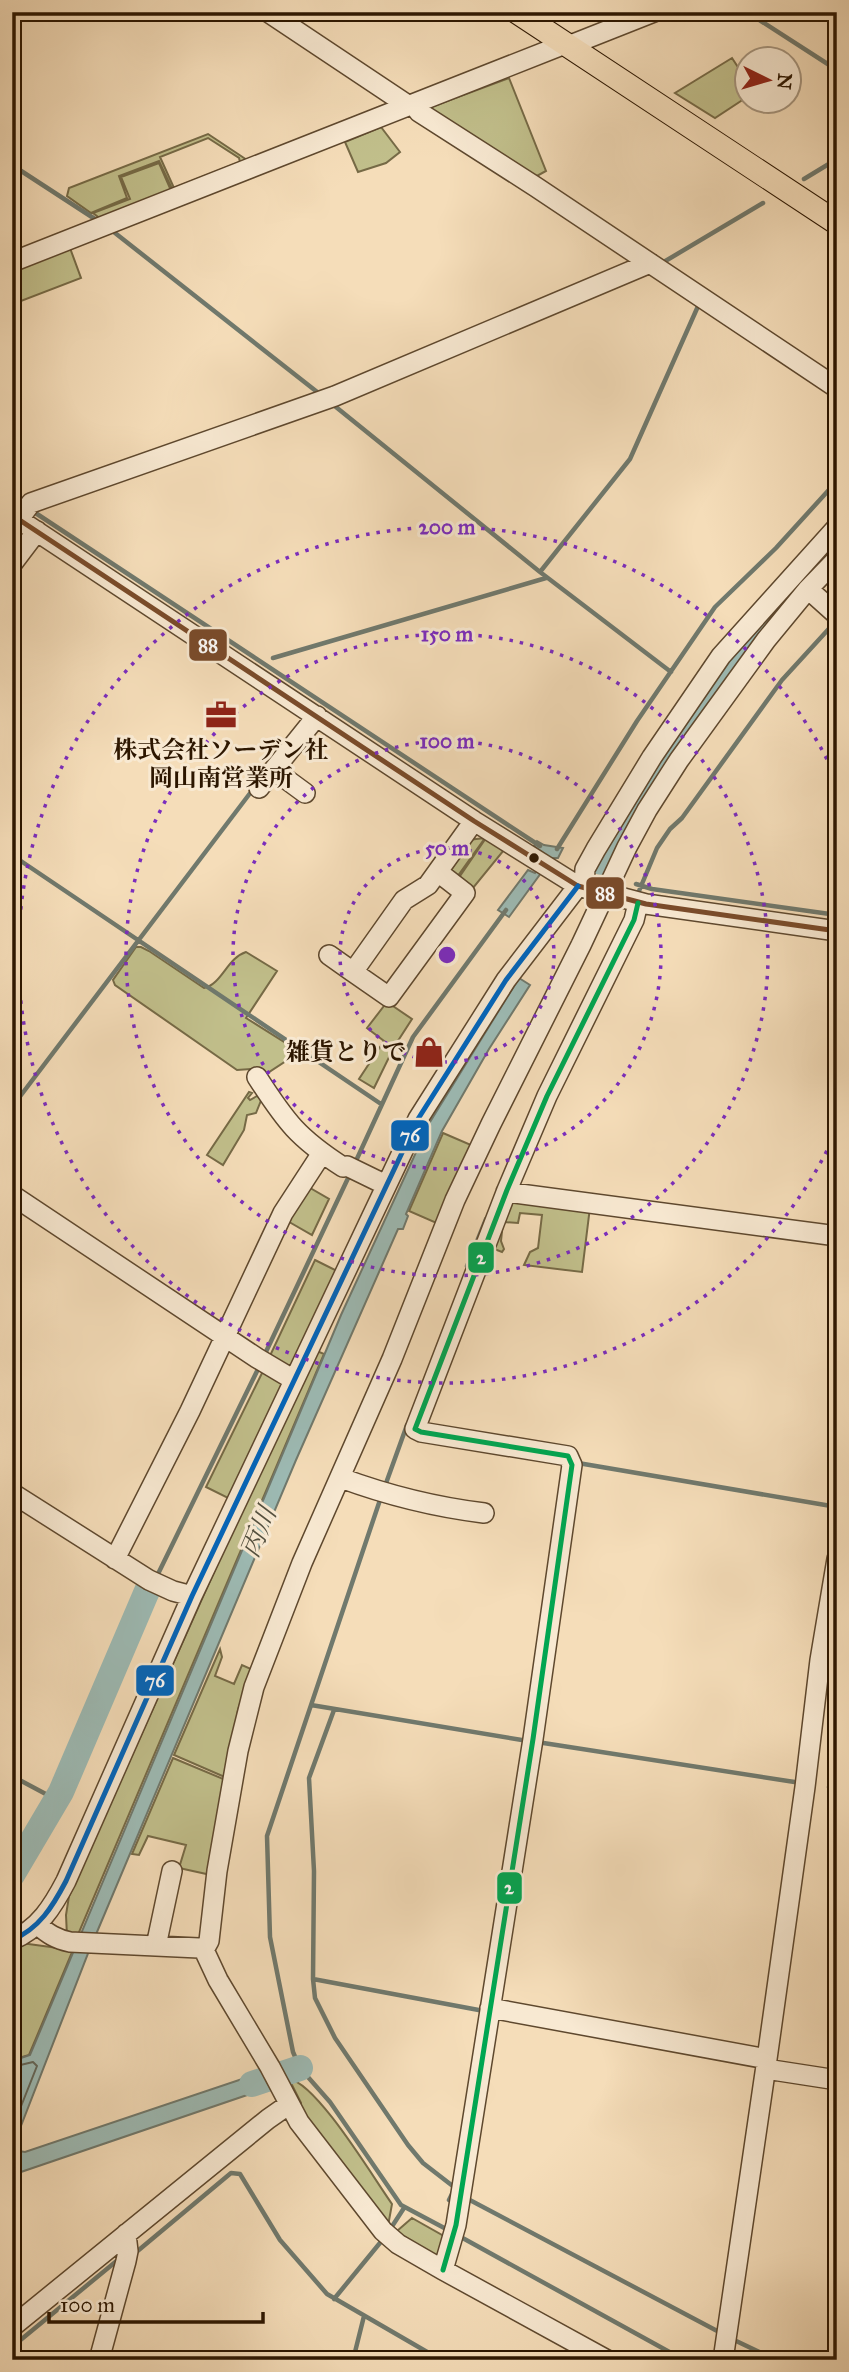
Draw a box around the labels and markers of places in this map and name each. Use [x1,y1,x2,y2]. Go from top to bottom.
office icon: 株式会社ソーデン社 岡山南営業所 [204,698,238,732]
place label: 株式会社ソーデン社 岡山南営業所 [113,735,329,793]
unlabelled marker [527,851,541,865]
centre of rings [435,943,459,967]
shop icon: 雑貨とりで [412,1035,446,1069]
place label: 雑貨とりで [286,1037,406,1067]

